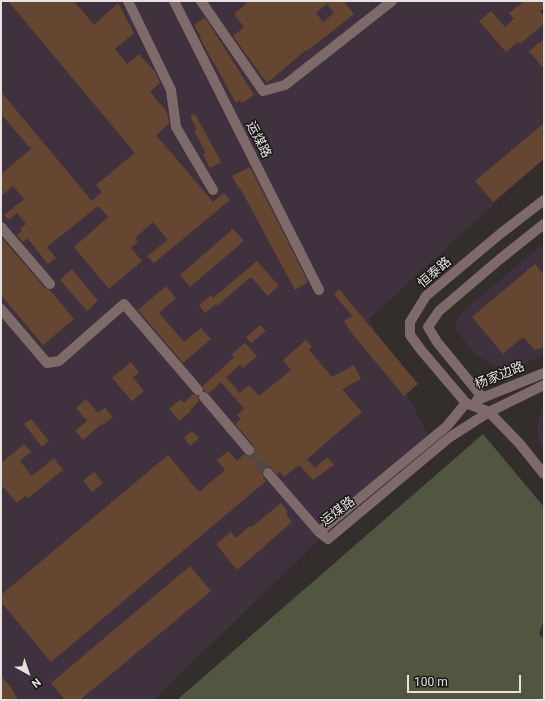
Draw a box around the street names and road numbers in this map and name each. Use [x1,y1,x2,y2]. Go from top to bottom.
street label: 运煤路 [242,119,274,161]
street label: 恒泰路 [415,254,455,292]
street label: 杨家边路 [473,359,527,393]
street label: 运煤路 [318,494,358,530]

